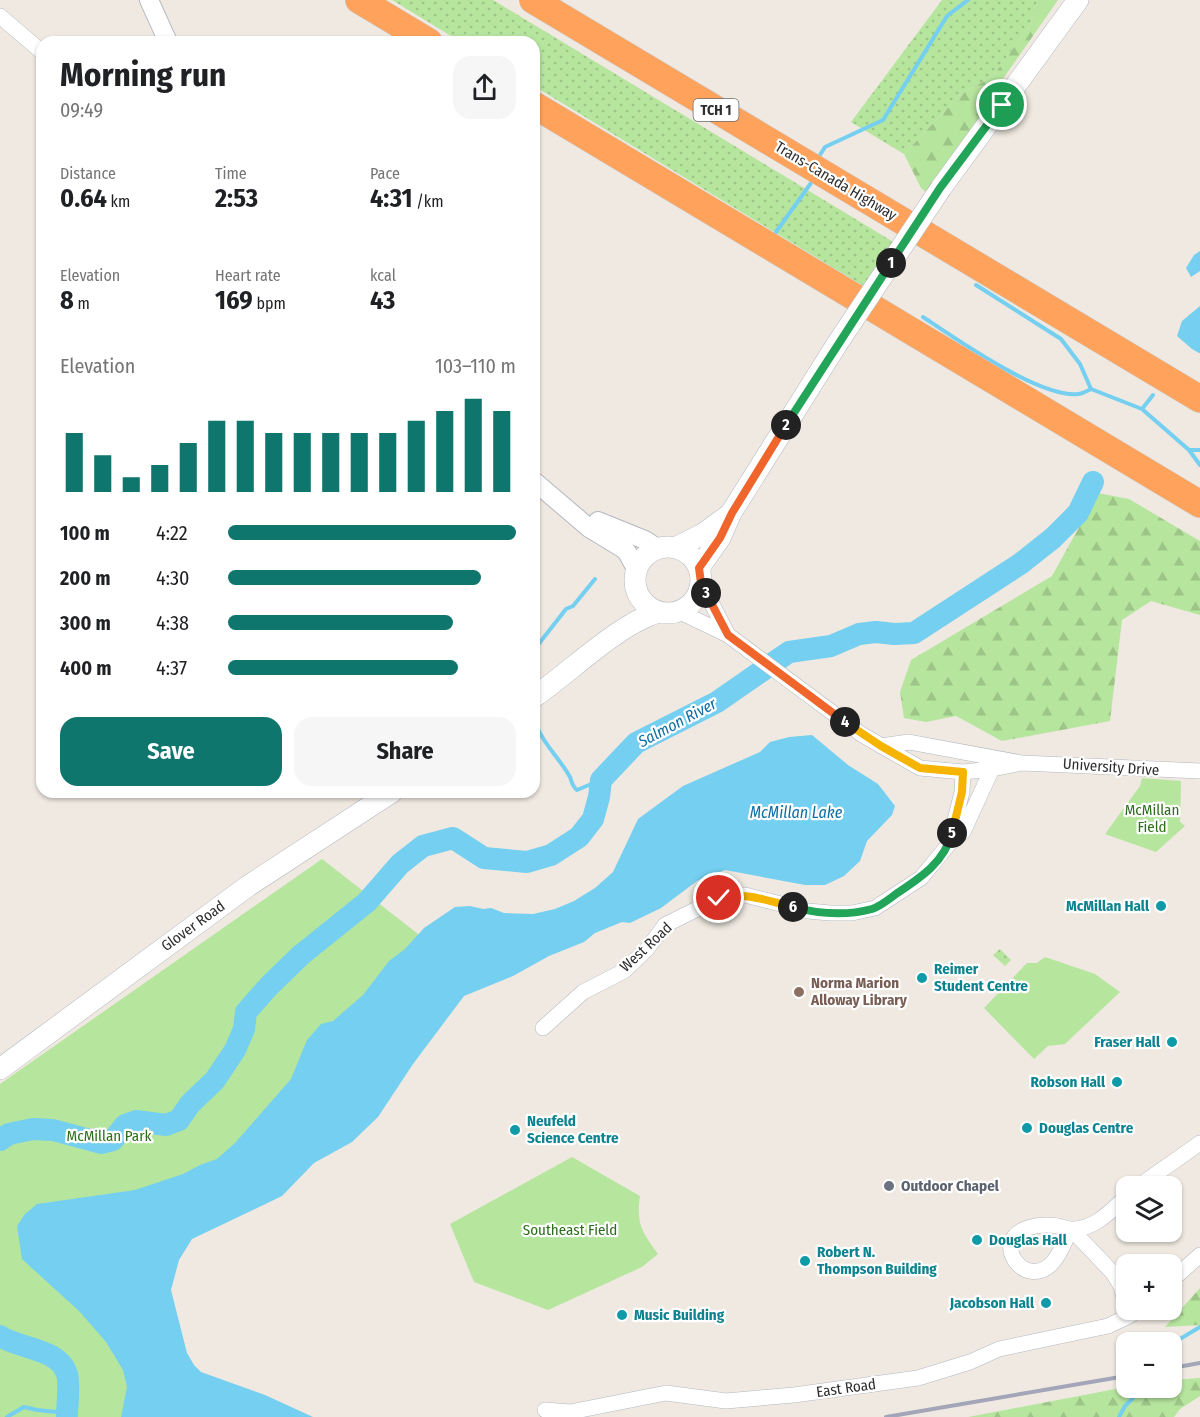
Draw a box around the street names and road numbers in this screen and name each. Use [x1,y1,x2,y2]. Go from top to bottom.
road number: TCH 1 [694,99,738,121]
street label: Trans-Canada Highway [772,138,900,225]
street label: University Drive [1062,755,1160,779]
street label: Glover Road [158,897,228,955]
street label: West Road [616,918,676,976]
street label: East Road [815,1375,877,1401]

